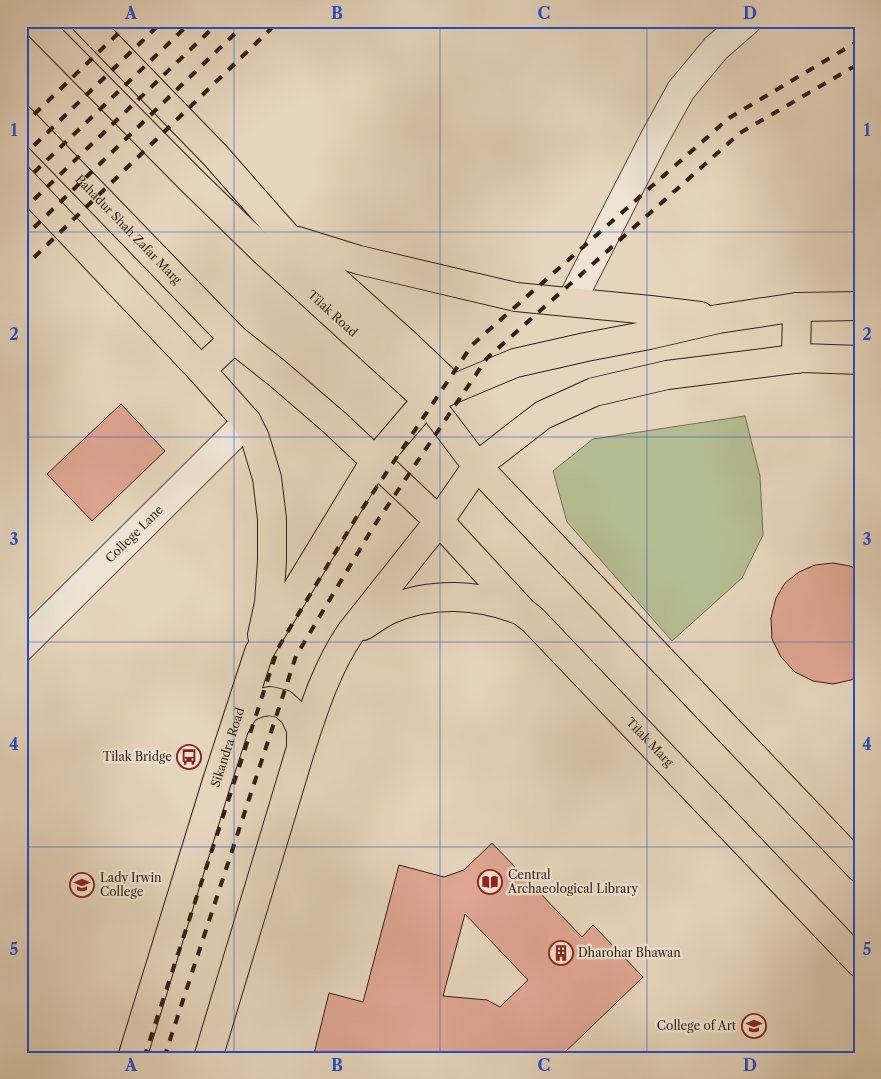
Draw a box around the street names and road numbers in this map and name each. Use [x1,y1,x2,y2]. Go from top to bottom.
street label: Bahadur Shah Zafar Marg [72,172,185,287]
street label: Tilak Road [305,287,361,340]
street label: College Lane [102,502,166,566]
street label: Sikandra Road [207,705,248,789]
street label: Tilak Marg [623,714,677,770]

